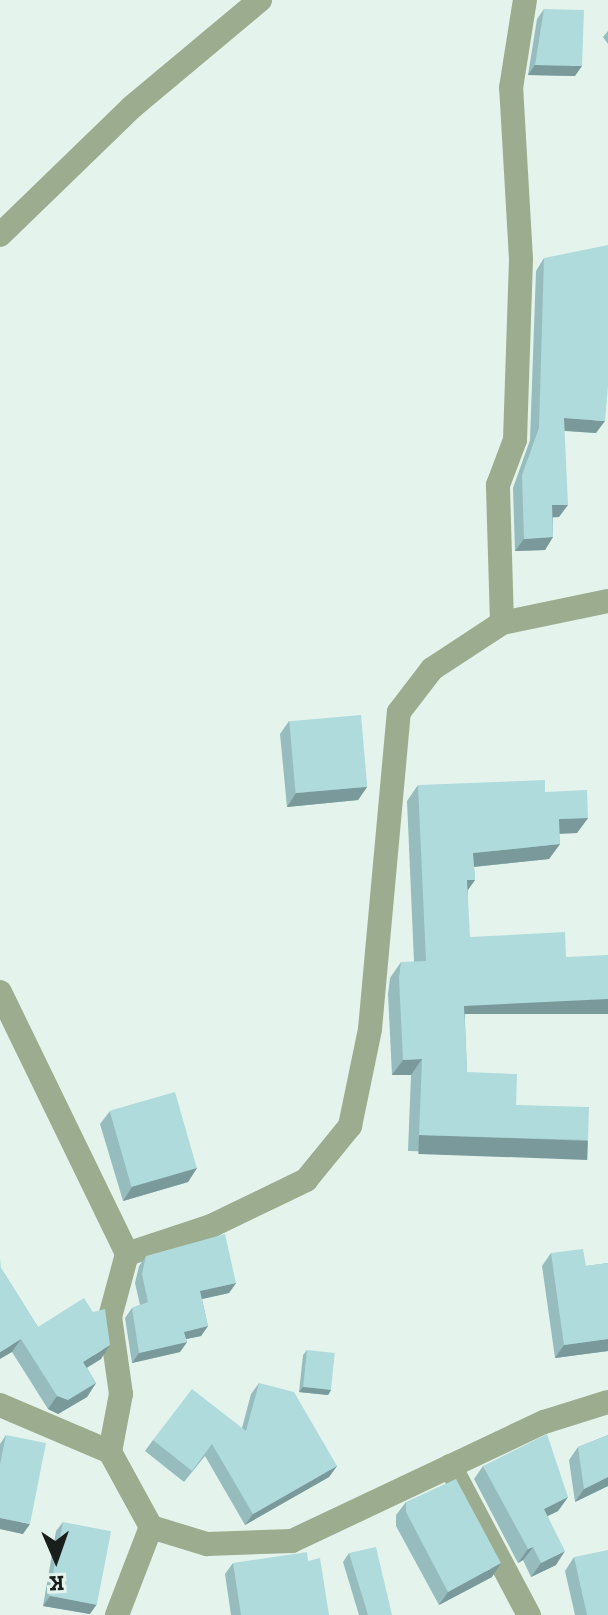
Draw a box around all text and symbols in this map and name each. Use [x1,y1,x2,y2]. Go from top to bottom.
north arrow [16,1519,96,1599]
text: K [49,1570,65,1597]

